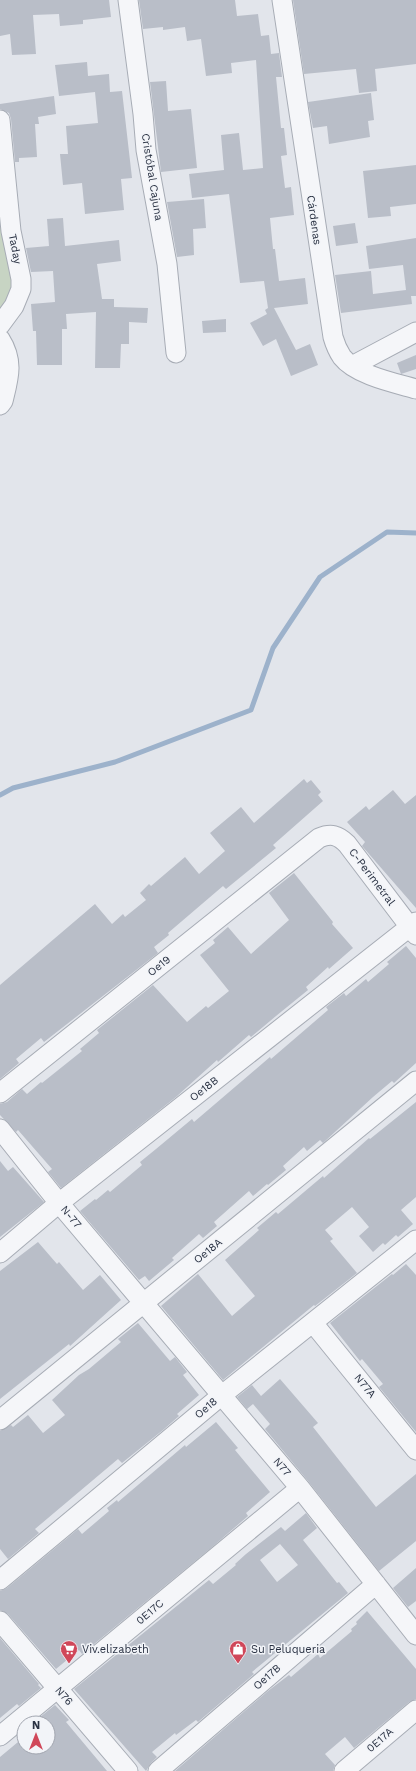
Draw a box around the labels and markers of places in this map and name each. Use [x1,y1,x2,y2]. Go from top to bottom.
supermarket icon: Viv.elizabeth [59,1639,79,1664]
shop icon: Su Peluqueria [228,1639,248,1664]
place label: Viv.elizabeth [82,1643,149,1656]
place label: Su Peluqueria [251,1643,325,1656]

